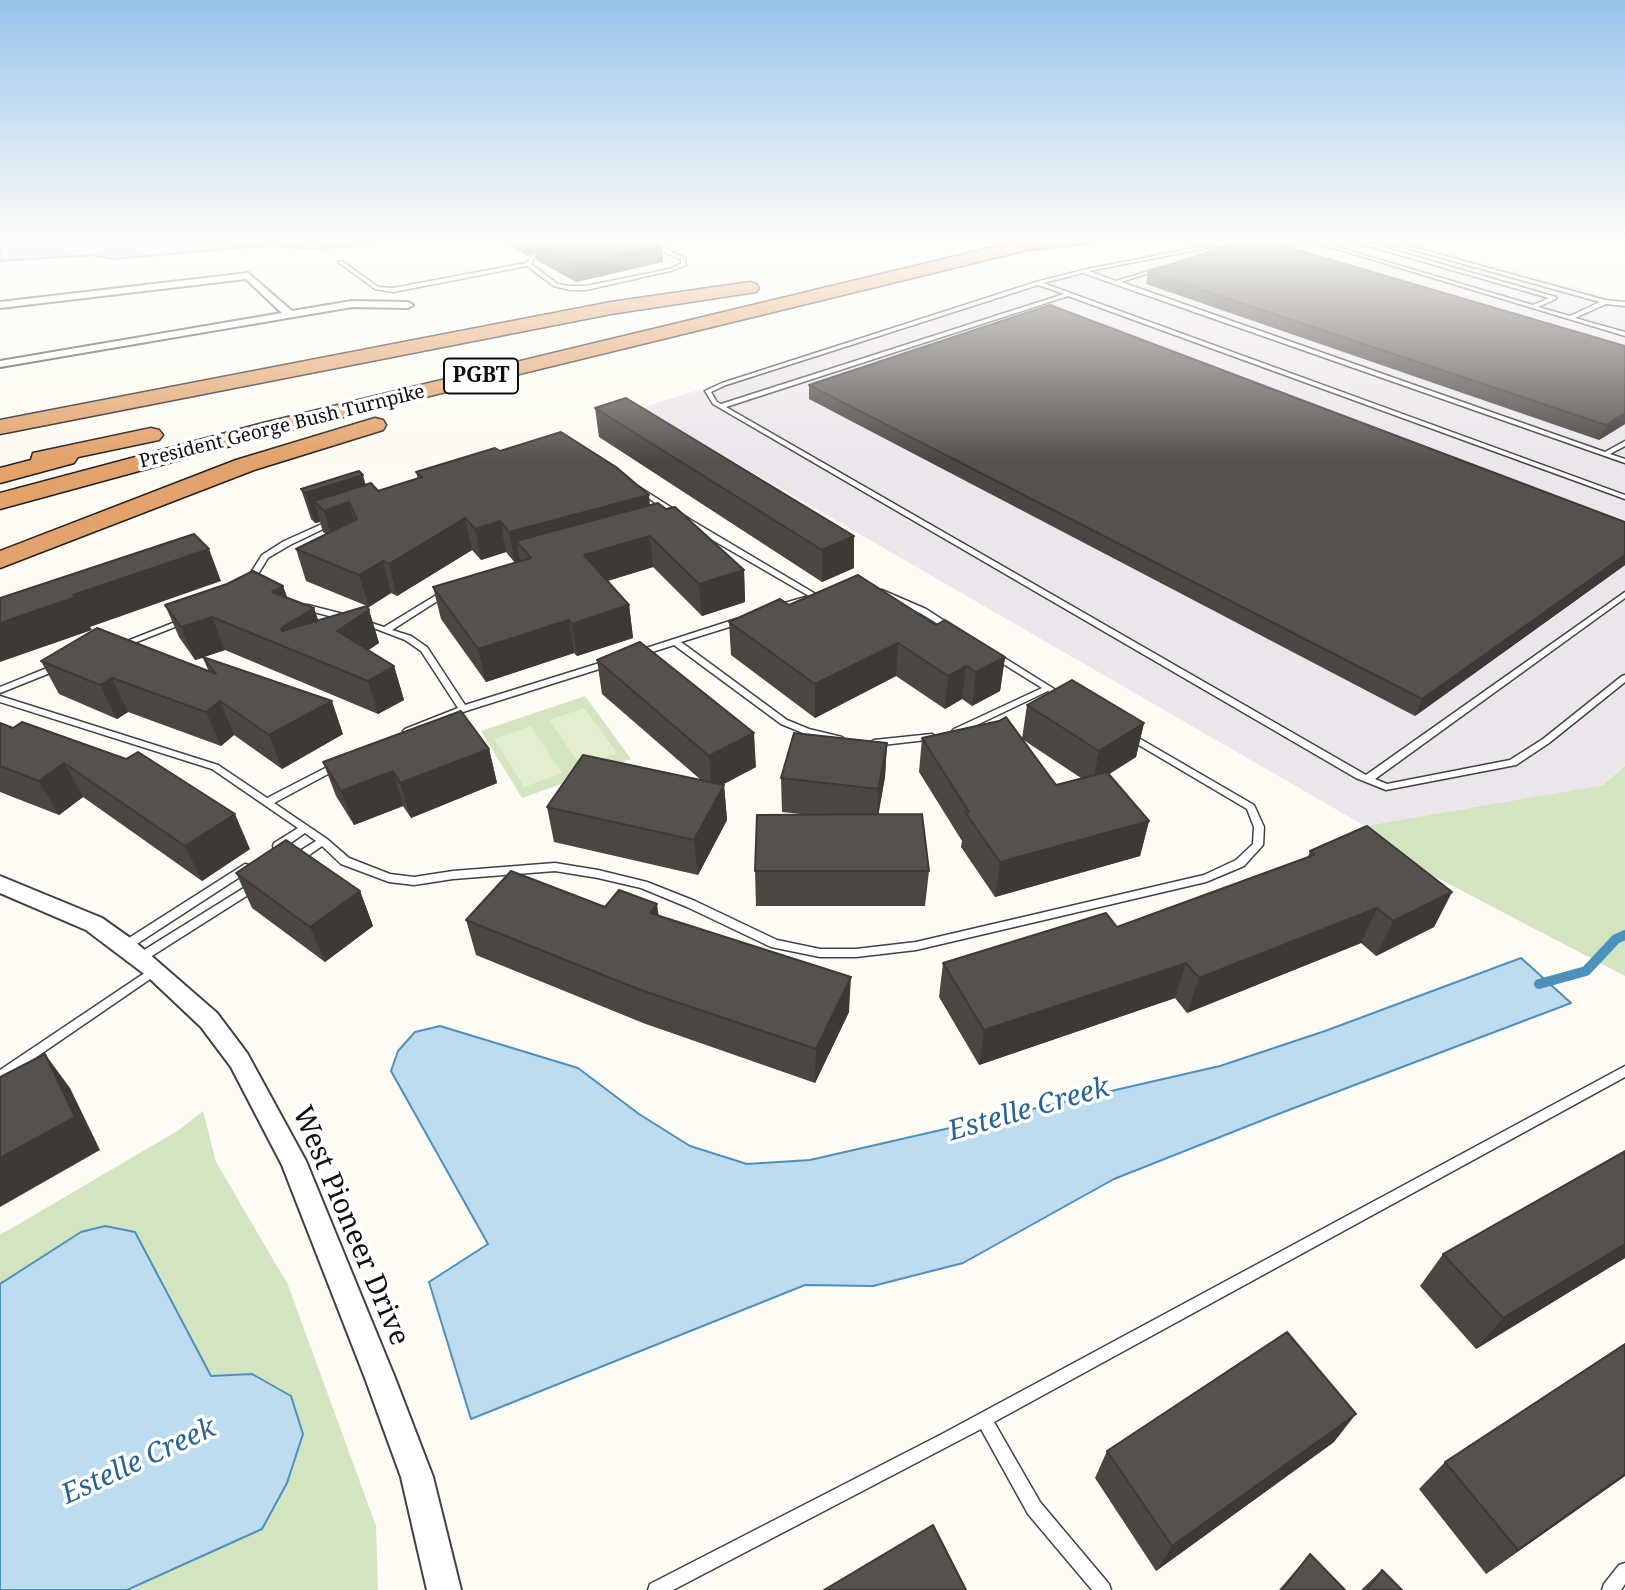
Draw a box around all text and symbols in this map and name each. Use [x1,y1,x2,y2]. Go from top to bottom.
road number: PGBT [444,358,518,394]
street label: President George Bush Turnpike [137,380,427,474]
water label: Estelle Creek [944,1071,1114,1149]
street label: West Pioneer Drive [284,1101,416,1351]
water label: Estelle Creek [57,1412,221,1512]

